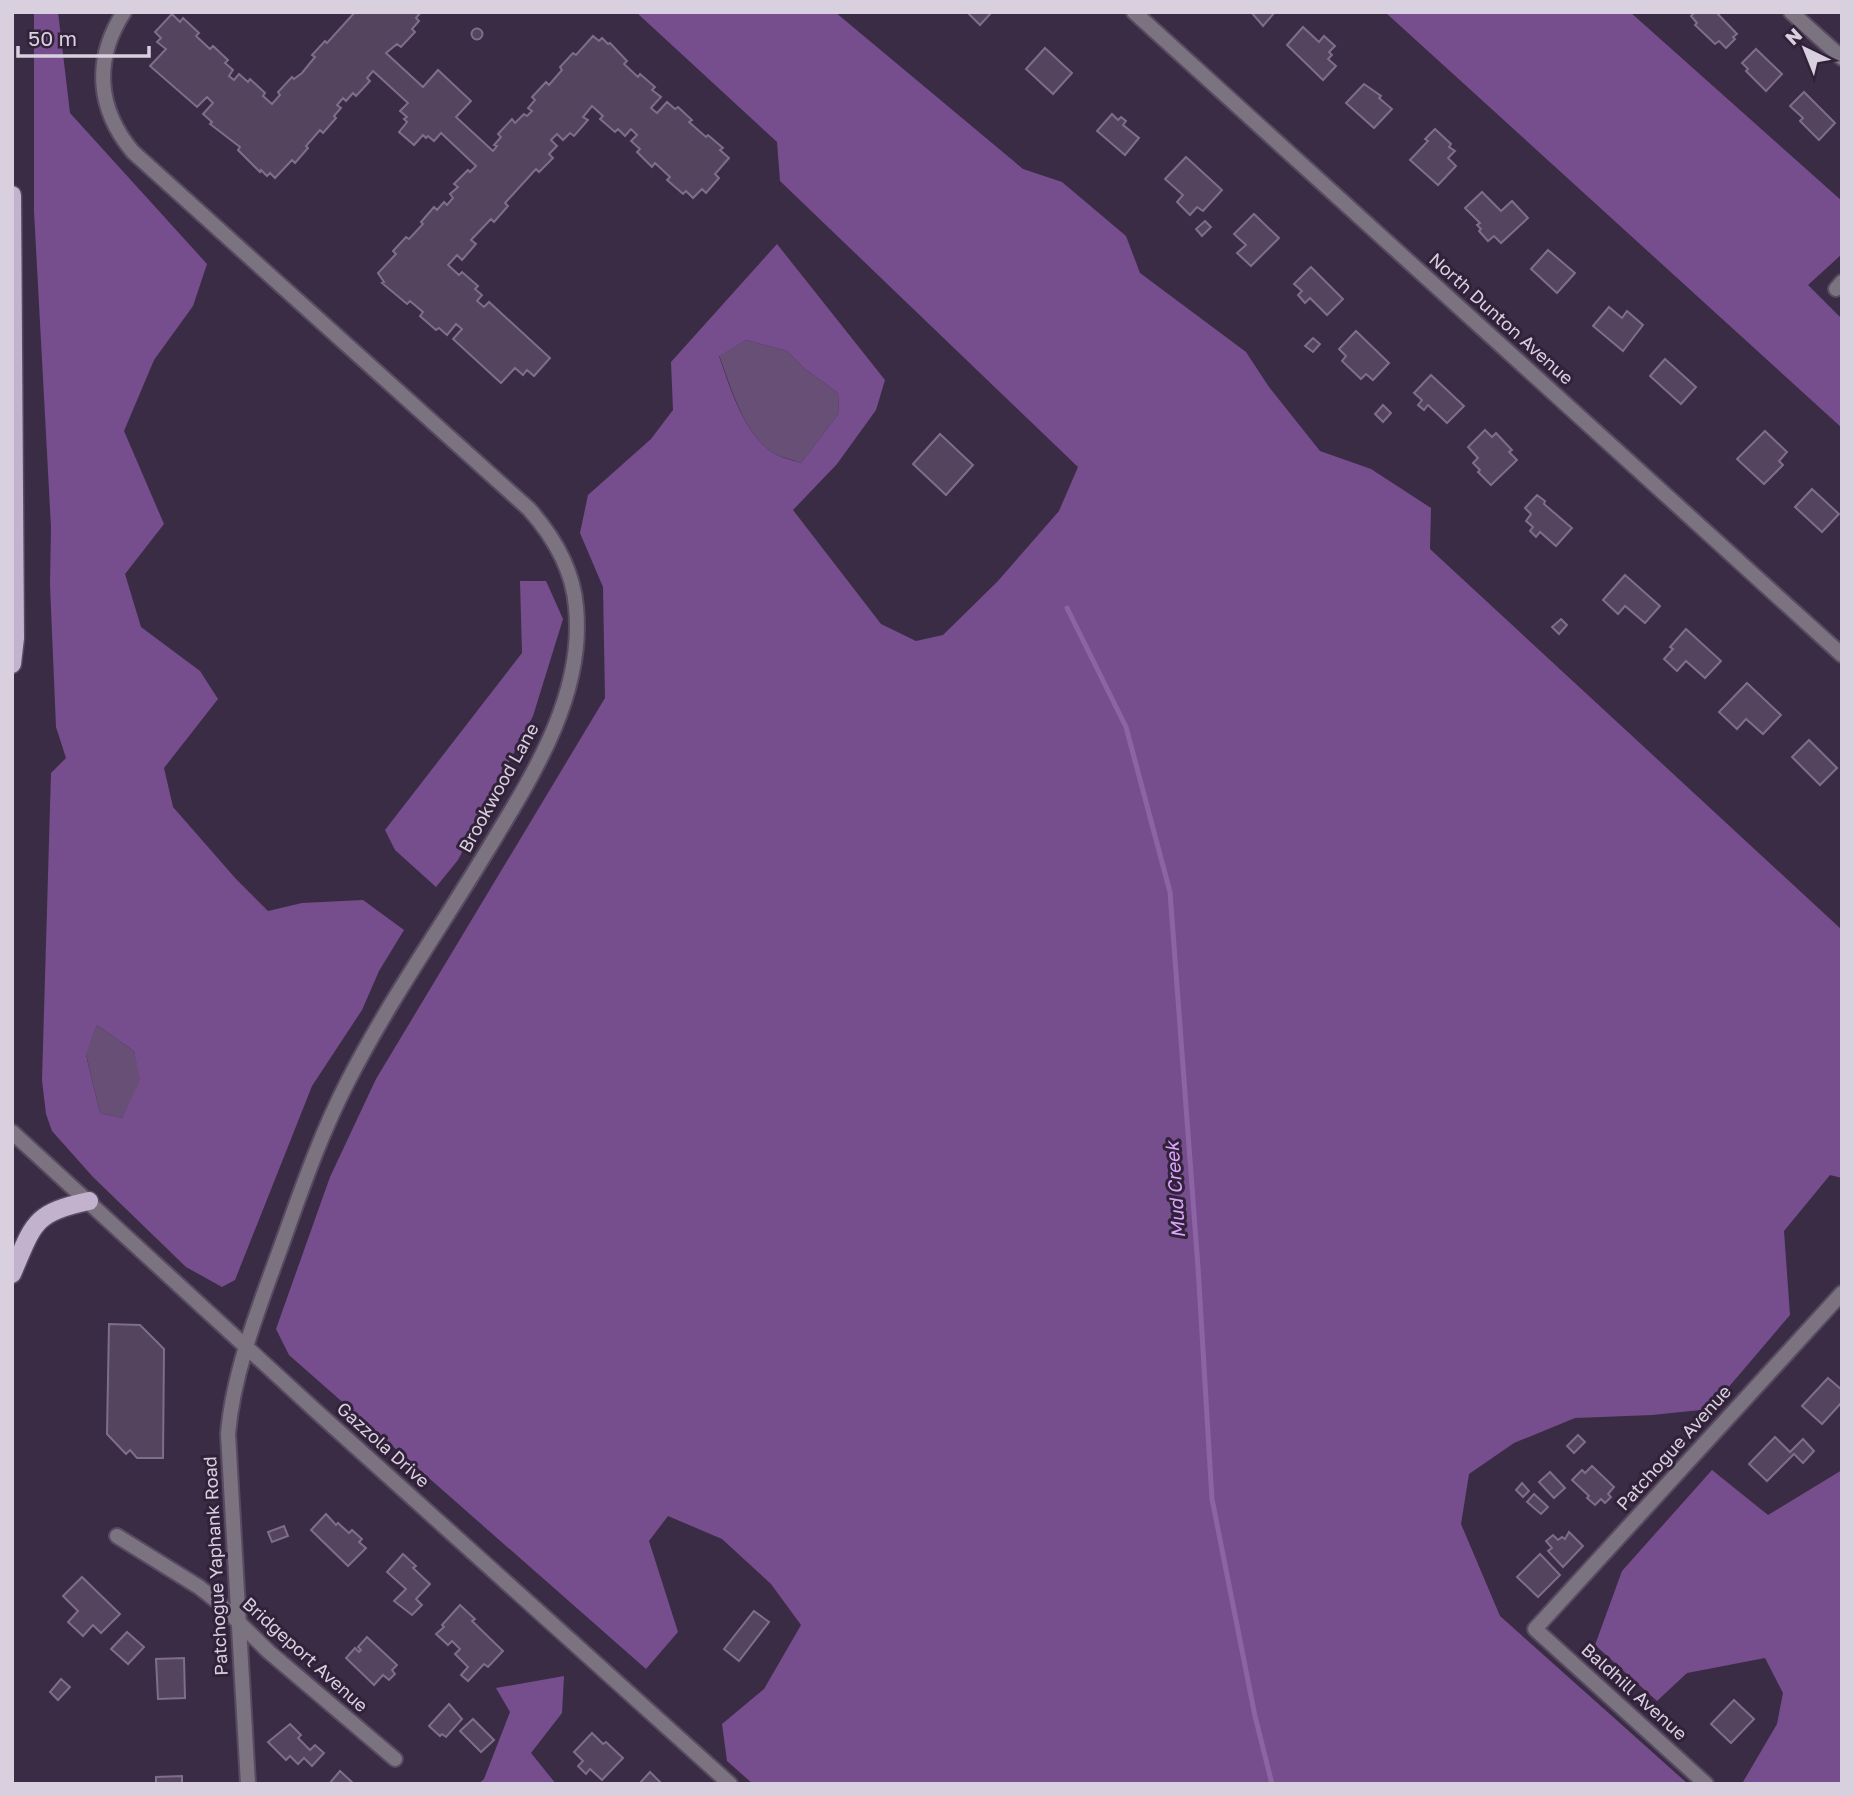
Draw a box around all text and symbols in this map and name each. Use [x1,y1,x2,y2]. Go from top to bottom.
scale bar [18,14,149,58]
north arrow [1770,14,1840,84]
text: N [1780,23,1806,50]
text: 50 m [28,25,77,51]
street label: North Dunton Avenue [1425,248,1578,389]
street label: Brookwood Lane [453,719,543,856]
water label: Mud Creek [1159,1139,1189,1239]
street label: Patchogue Avenue [1611,1380,1735,1514]
street label: Gazzola Drive [333,1397,435,1492]
street label: Patchogue Yaphank Road [198,1456,232,1676]
street label: Bridgeport Avenue [238,1592,373,1716]
street label: Baldhill Avenue [1577,1638,1692,1744]

